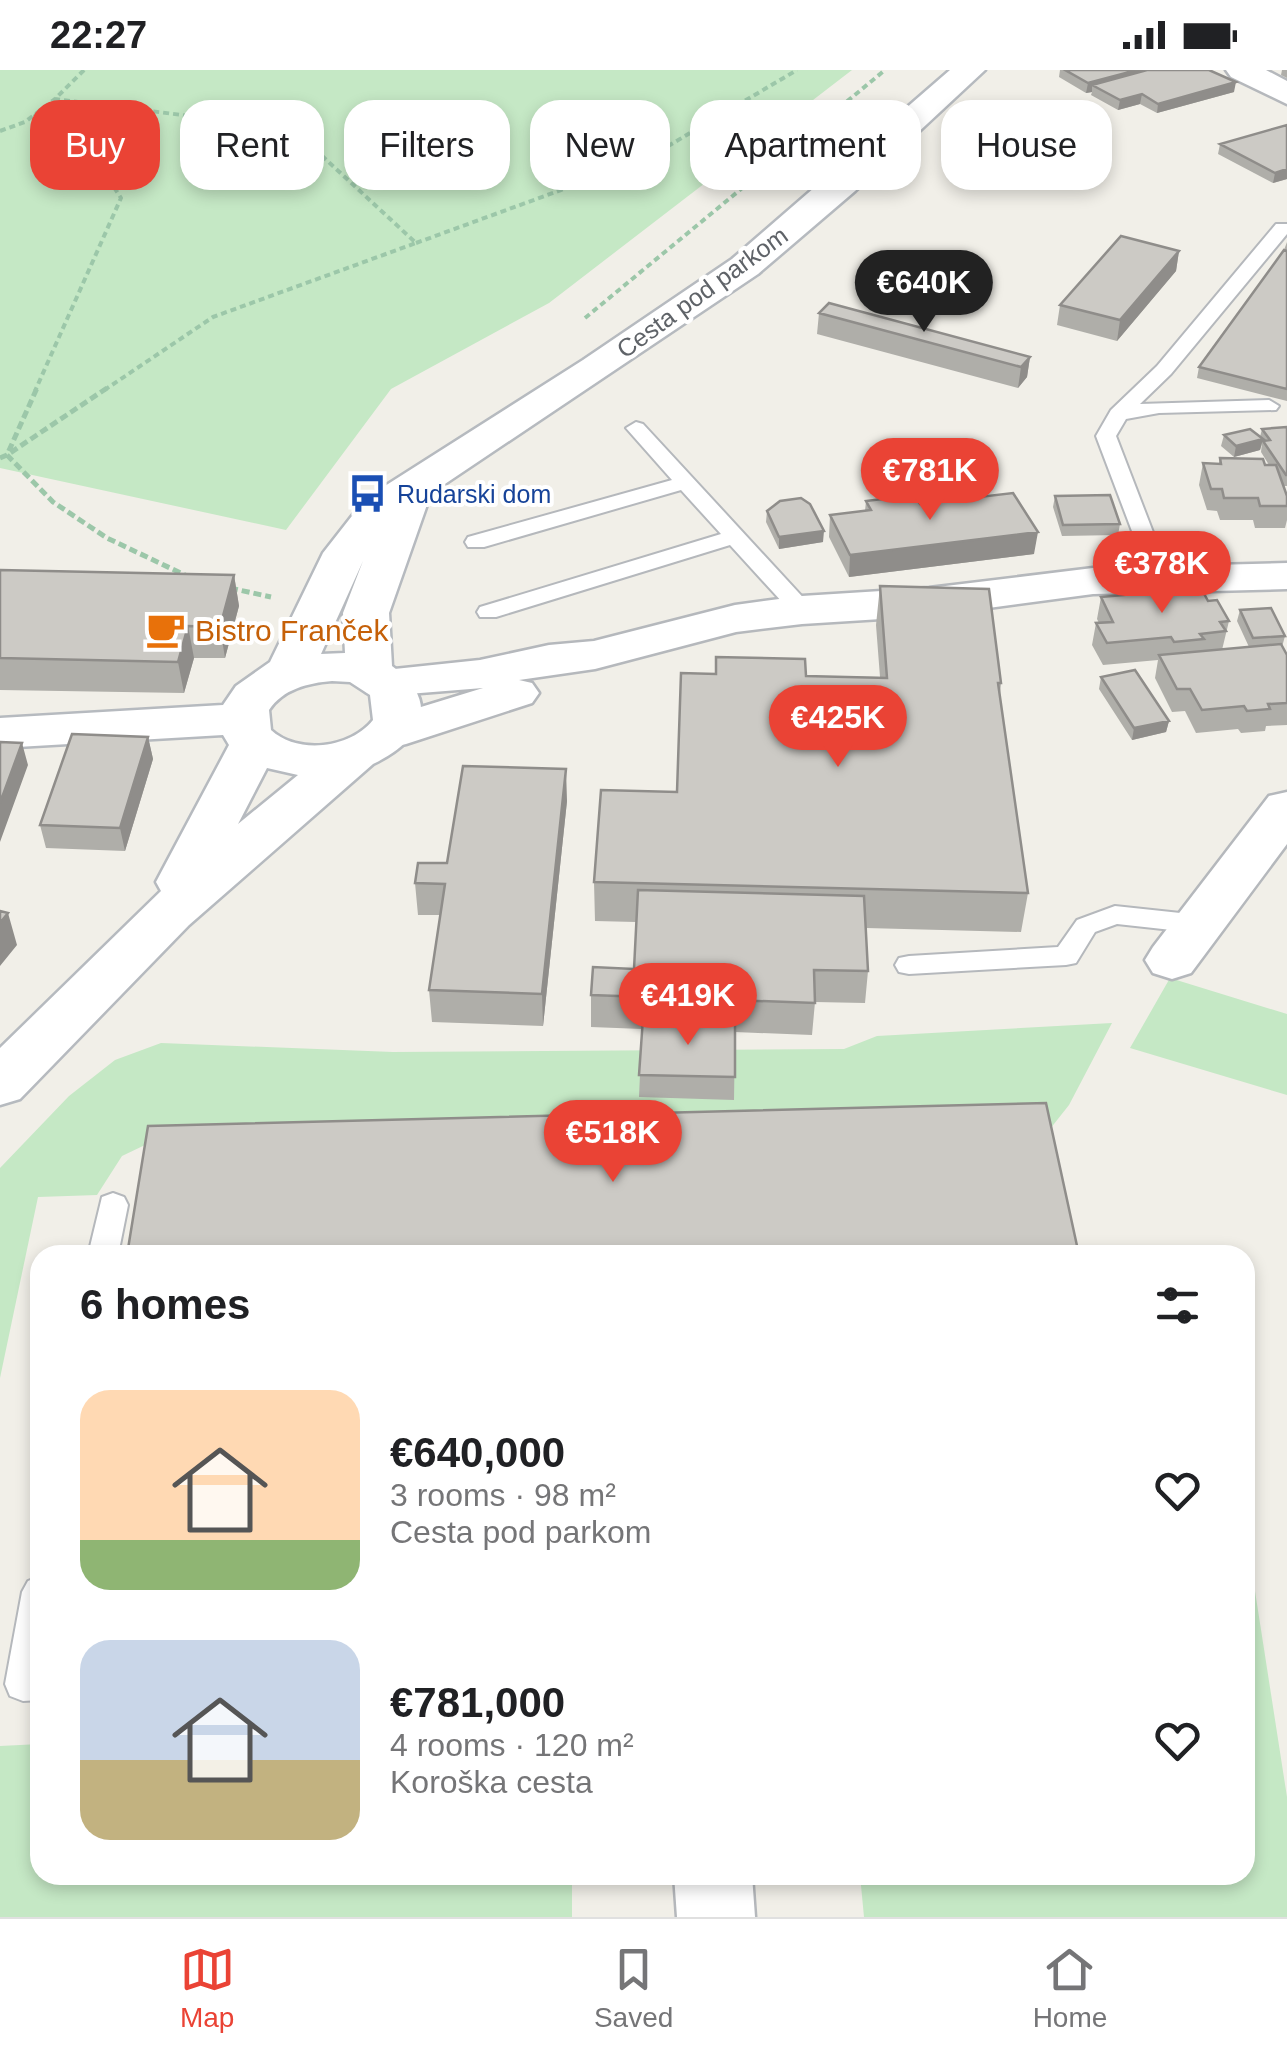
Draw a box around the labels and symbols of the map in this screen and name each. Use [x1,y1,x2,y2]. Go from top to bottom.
street label: Cesta pod parkom [611,221,793,363]
pin: €640K [854,250,994,335]
pin: €781K [860,438,1000,523]
bus stop icon: Rudarski dom [346,473,388,515]
place label: Rudarski dom [397,480,551,508]
pin: €378K [1092,531,1232,616]
cafe icon: Bistro Franček [144,609,186,651]
place label: Bistro Franček [195,614,389,647]
pin: €425K [768,685,908,770]
pin: €419K [618,963,758,1048]
pin: €518K [543,1100,683,1185]

